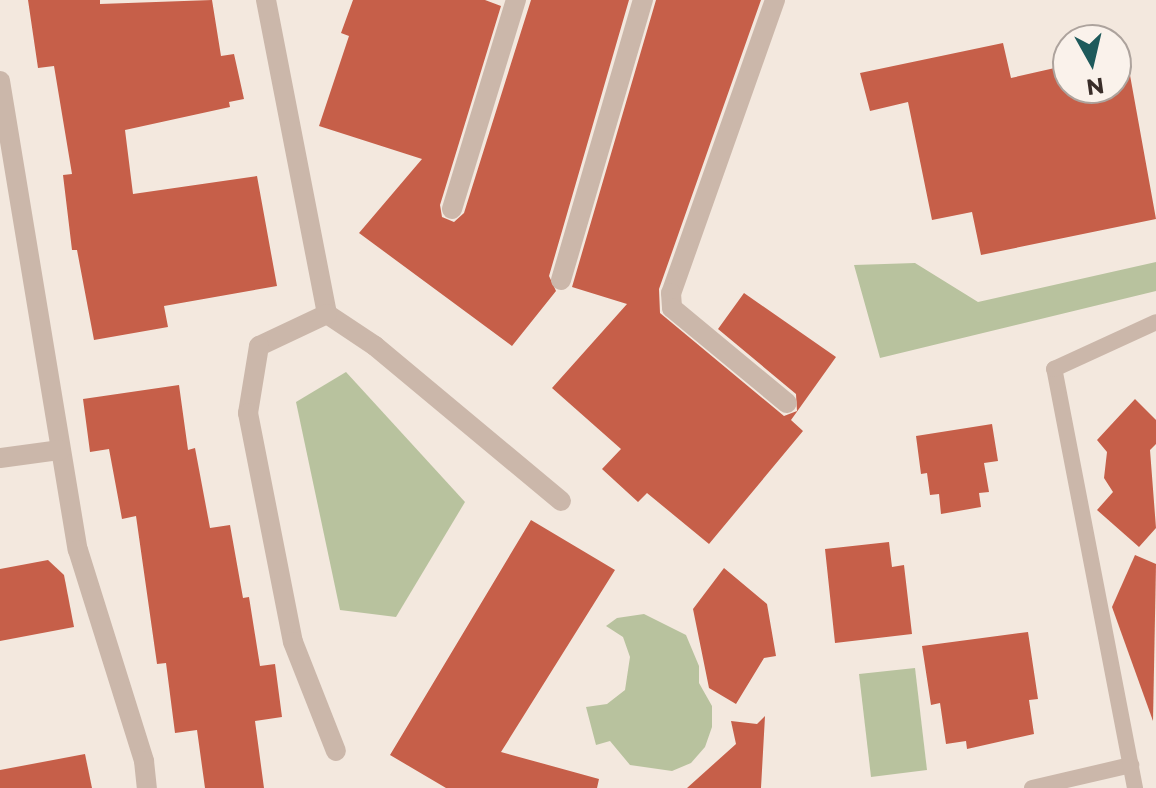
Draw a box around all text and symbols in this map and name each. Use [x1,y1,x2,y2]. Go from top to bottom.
north arrow [1052,24,1132,104]
text: N [1084,72,1106,101]

